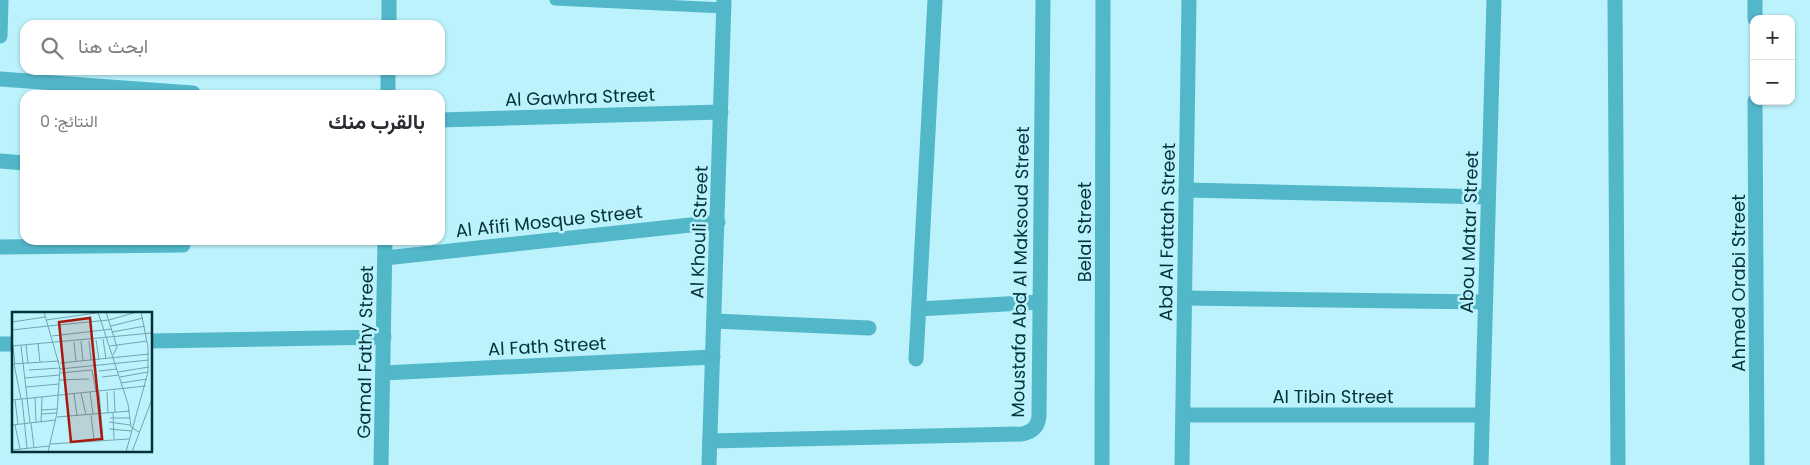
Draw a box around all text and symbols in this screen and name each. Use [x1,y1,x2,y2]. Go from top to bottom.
map controls [1750,15,1795,105]
button: + [1750,15,1795,60]
search box [20,20,445,75]
text: ابحث هنا [78,33,148,60]
icon: search [38,34,66,62]
button: − [1750,60,1795,105]
street label: Al Gawhra Street [505,82,655,112]
text: بالقرب منك [328,107,425,136]
text: النتائج: 0 [40,110,98,133]
street label: Moustafa Abd Al Maksoud Street [1005,126,1035,418]
street label: Abd Al Fattah Street [1153,143,1181,321]
street label: Abou Matar Street [1454,150,1484,314]
street label: Al Khouli Street [684,165,714,299]
street label: Belal Street [1072,182,1097,282]
street label: Ahmed Orabi Street [1726,194,1751,372]
street label: Al Afifi Mosque Street [454,199,644,243]
street label: Gamal Fathy Street [351,265,379,439]
inset map [12,312,152,452]
street label: Al Fath Street [487,330,607,362]
street label: Al Tibin Street [1272,384,1394,409]

